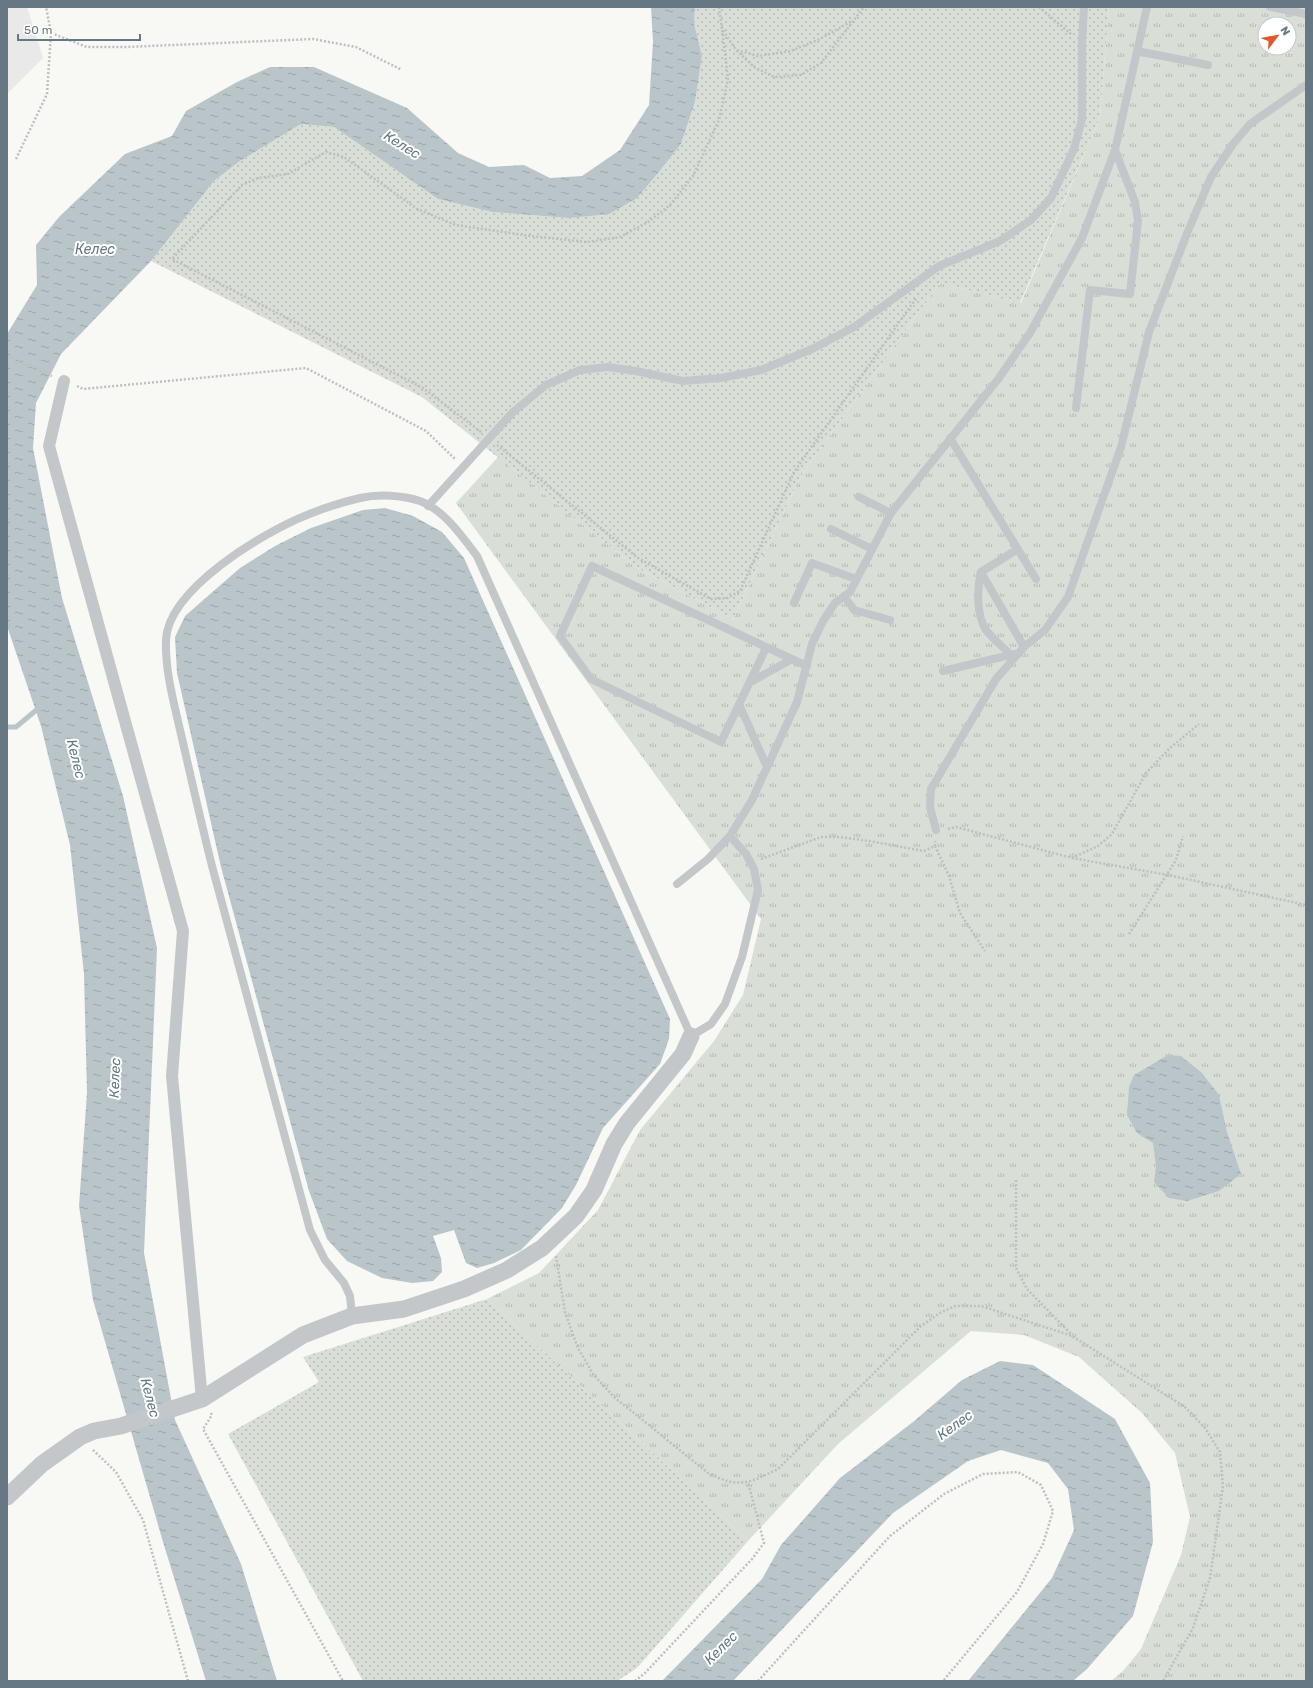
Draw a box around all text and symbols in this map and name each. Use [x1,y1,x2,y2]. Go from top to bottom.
scale bar [18,16,140,42]
north arrow [1257,16,1297,56]
text: 50 m [24,23,52,37]
text: N [1277,24,1293,38]
water label: Келес [381,127,424,163]
water label: Келес [75,241,115,258]
water label: Келес [63,738,89,781]
water label: Келес [106,1057,124,1098]
water label: Келес [137,1376,163,1420]
water label: Келес [934,1406,976,1444]
water label: Келес [701,1628,741,1668]

